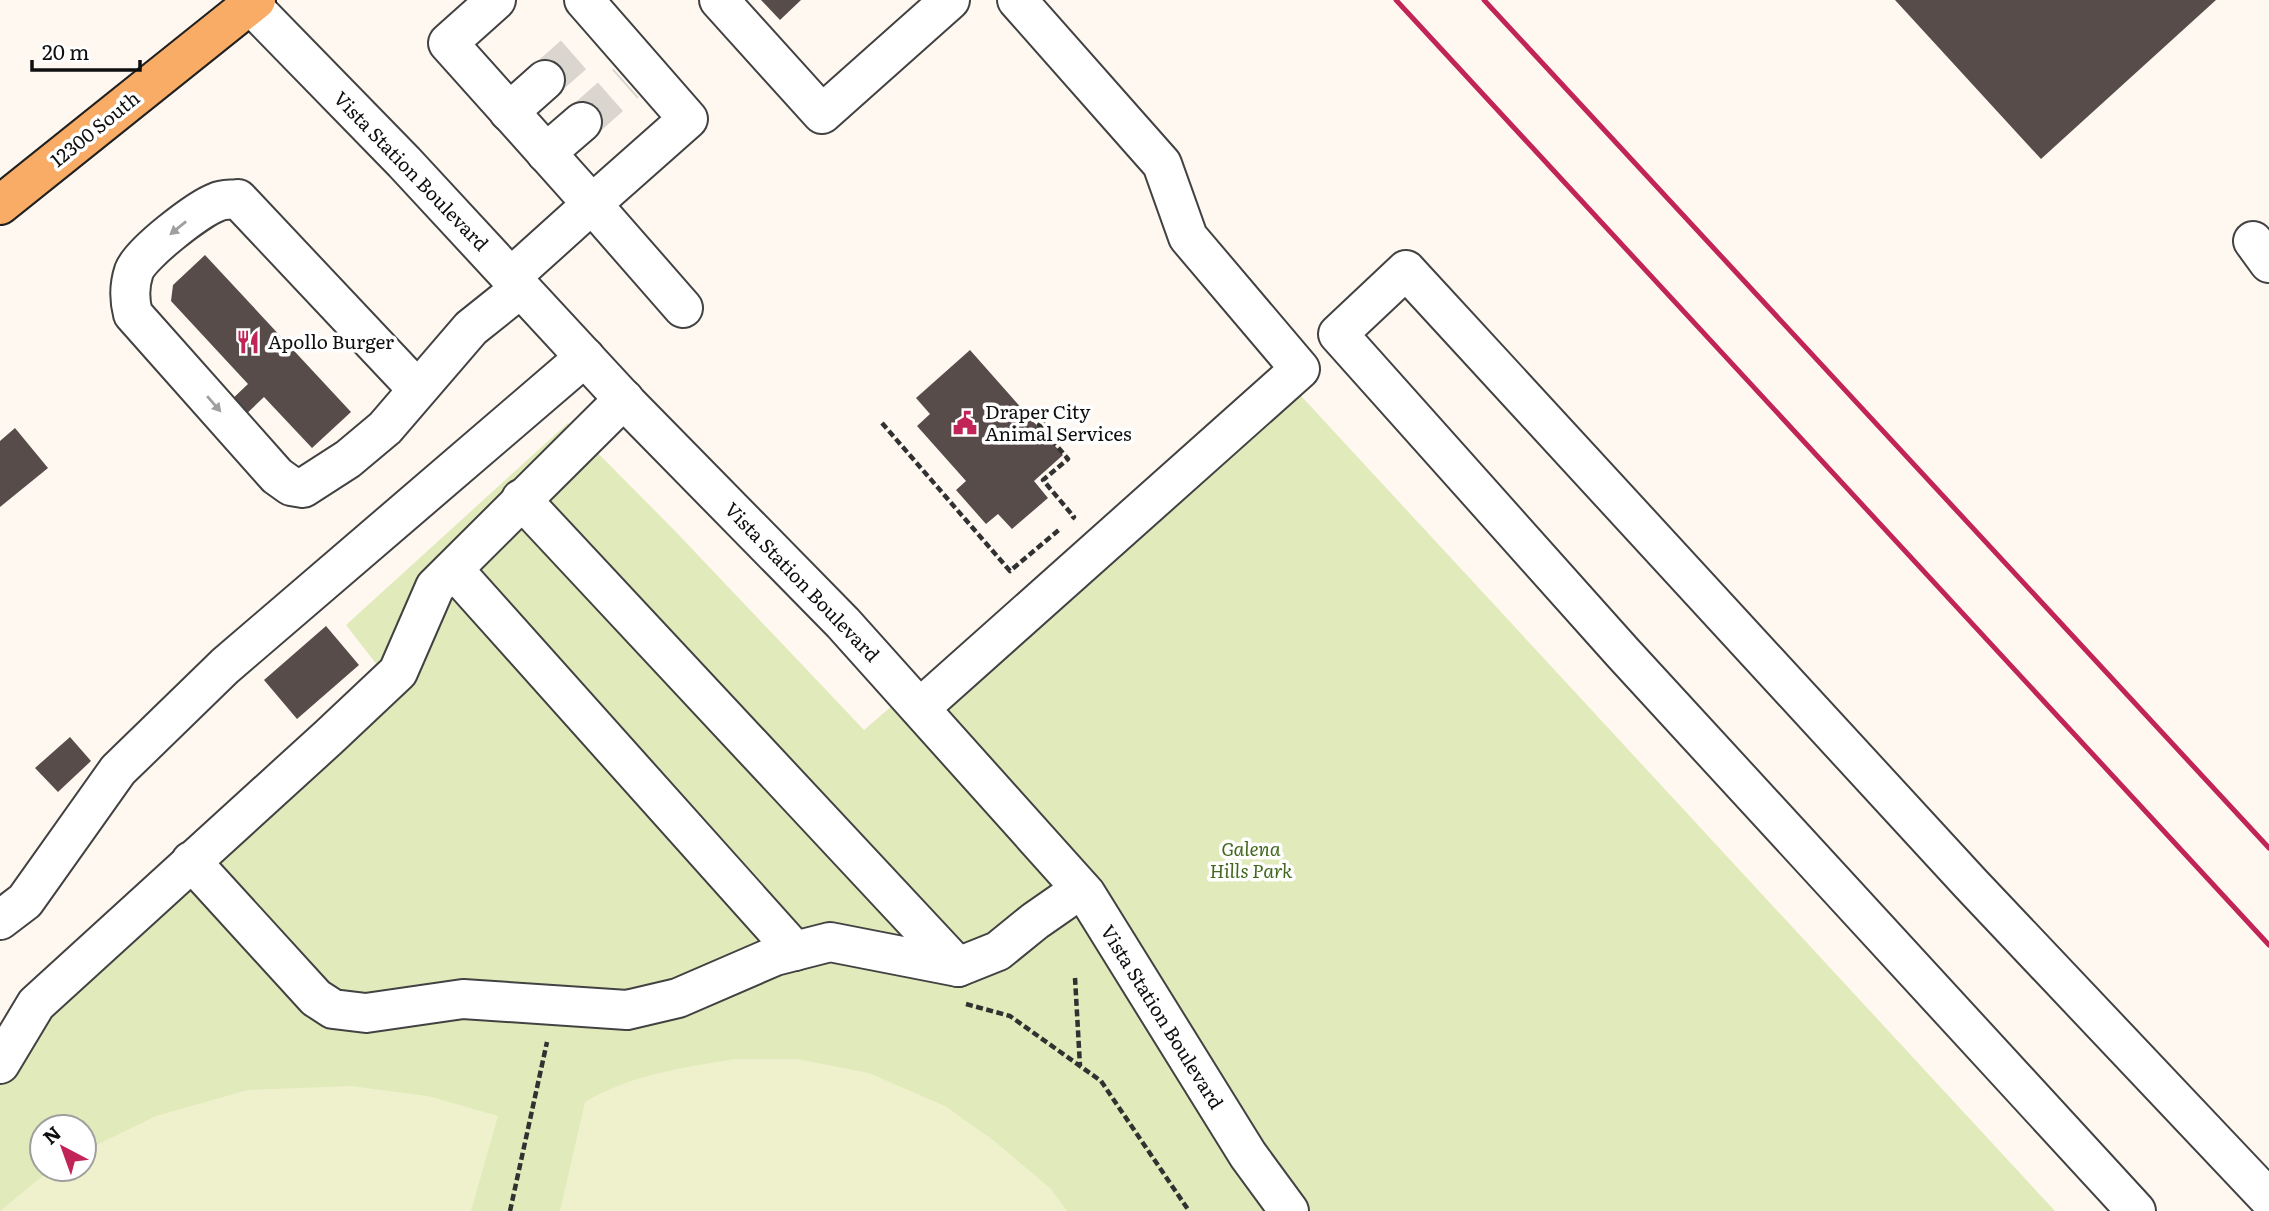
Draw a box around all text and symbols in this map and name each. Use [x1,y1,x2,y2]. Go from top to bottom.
scale bar [32,28,140,72]
text: 20 m [42,35,89,66]
street label: 12300 South [44,83,145,173]
street label: Vista Station Boulevard [328,84,496,257]
one-way arrow [170,220,188,235]
place label: Apollo Burger [268,327,394,355]
restaurant icon: Apollo Burger [234,328,262,356]
one-way arrow [206,396,221,413]
place label: Draper City Animal Services [985,397,1132,447]
public building icon: Draper City Animal Services [951,409,979,437]
street label: Vista Station Boulevard [719,495,887,668]
park label: Galena Hills Park [1210,834,1293,884]
street label: Vista Station Boulevard [1095,919,1231,1114]
north arrow [28,1113,98,1183]
text: N [36,1119,66,1150]

